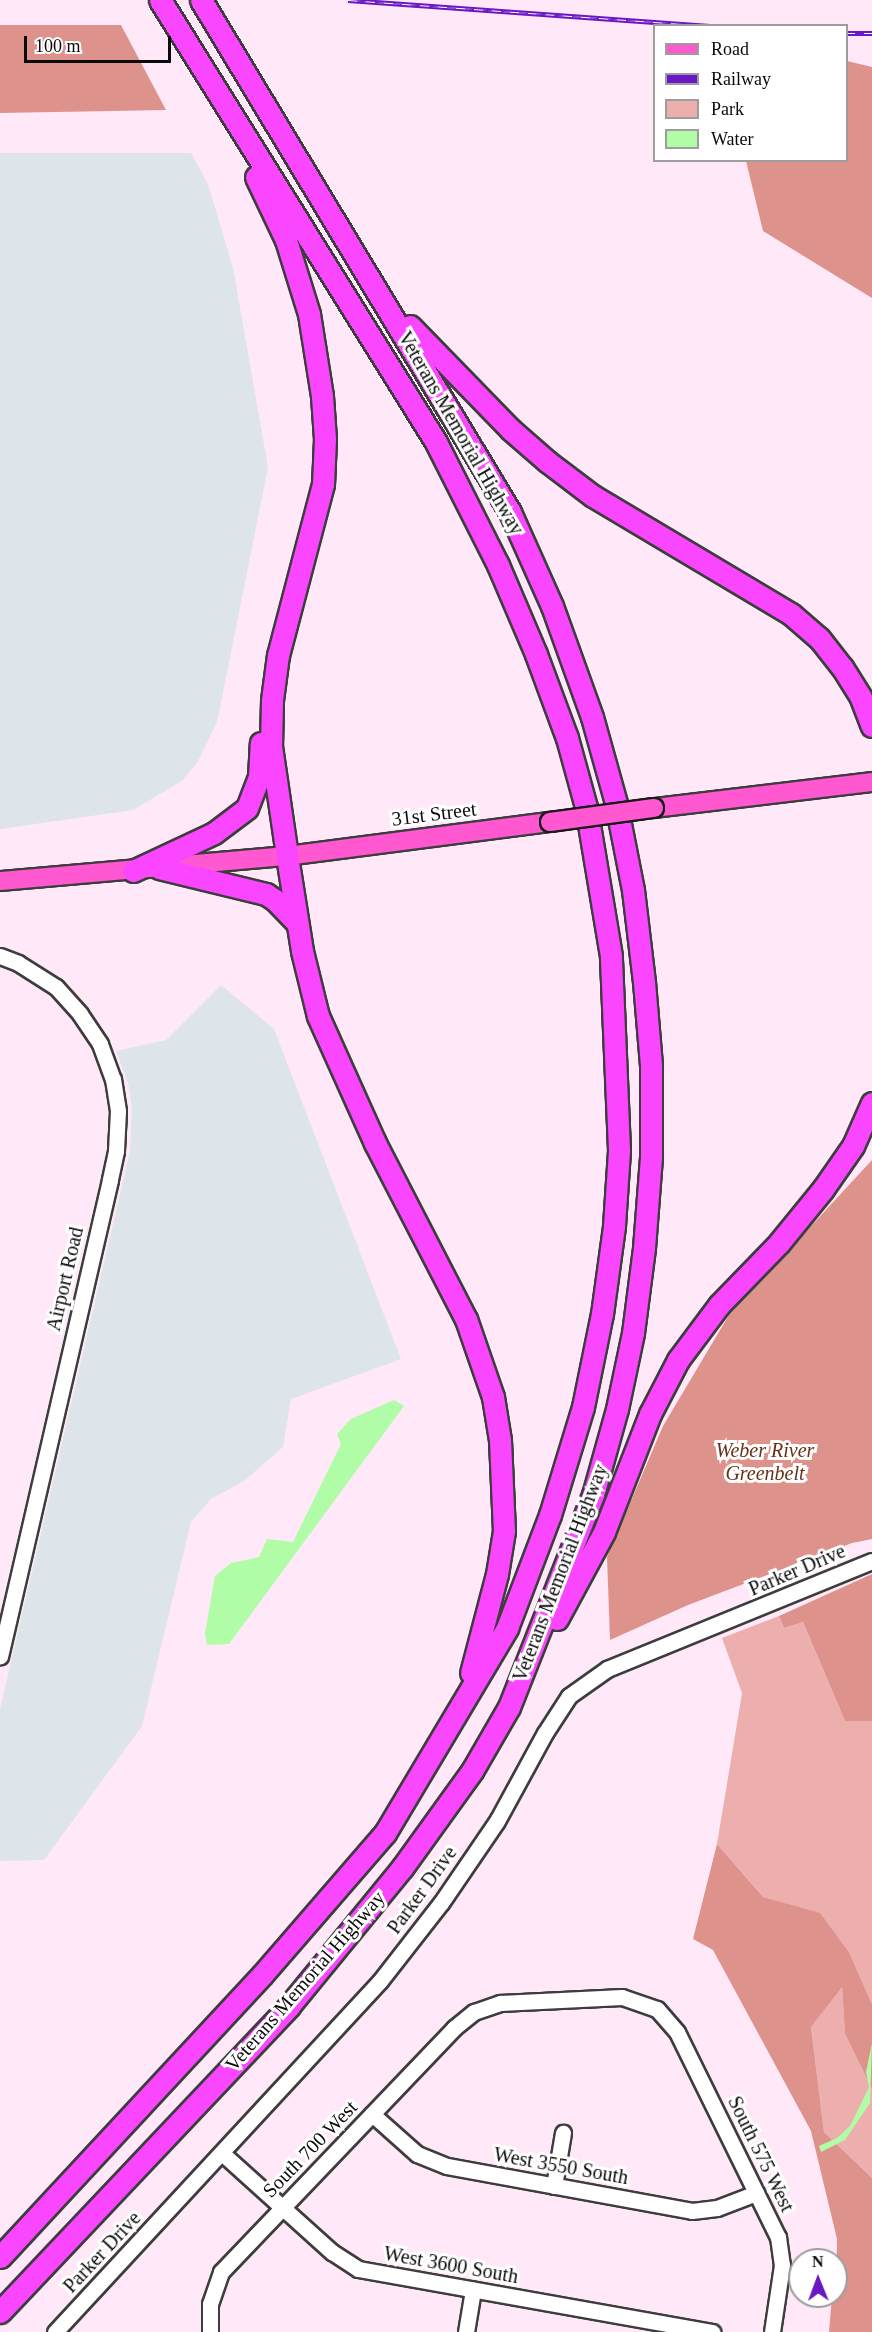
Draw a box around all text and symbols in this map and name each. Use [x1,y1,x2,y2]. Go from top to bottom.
scale bar [27,24,174,62]
legend [653,24,848,162]
text: 100 m [35,36,81,56]
text: Road [711,39,749,59]
text: Railway [711,69,771,89]
text: Park [711,99,744,119]
text: Water [711,129,754,149]
street label: Veterans Memorial Highway [393,327,529,539]
street label: 31st Street [390,797,478,831]
street label: Airport Road [41,1225,89,1333]
park label: Weber River Greenbelt [716,1439,814,1486]
street label: Veterans Memorial Highway [507,1461,613,1685]
street label: Parker Drive [745,1539,849,1601]
street label: Parker Drive [382,1841,462,1939]
street label: Veterans Memorial Highway [220,1886,390,2076]
street label: South 575 West [723,2092,799,2216]
street label: South 700 West [258,2095,362,2203]
street label: West 3550 South [492,2142,630,2190]
street label: Parker Drive [58,2206,146,2298]
street label: West 3600 South [382,2241,520,2289]
north arrow [788,2248,848,2308]
text: N [812,2253,824,2270]

